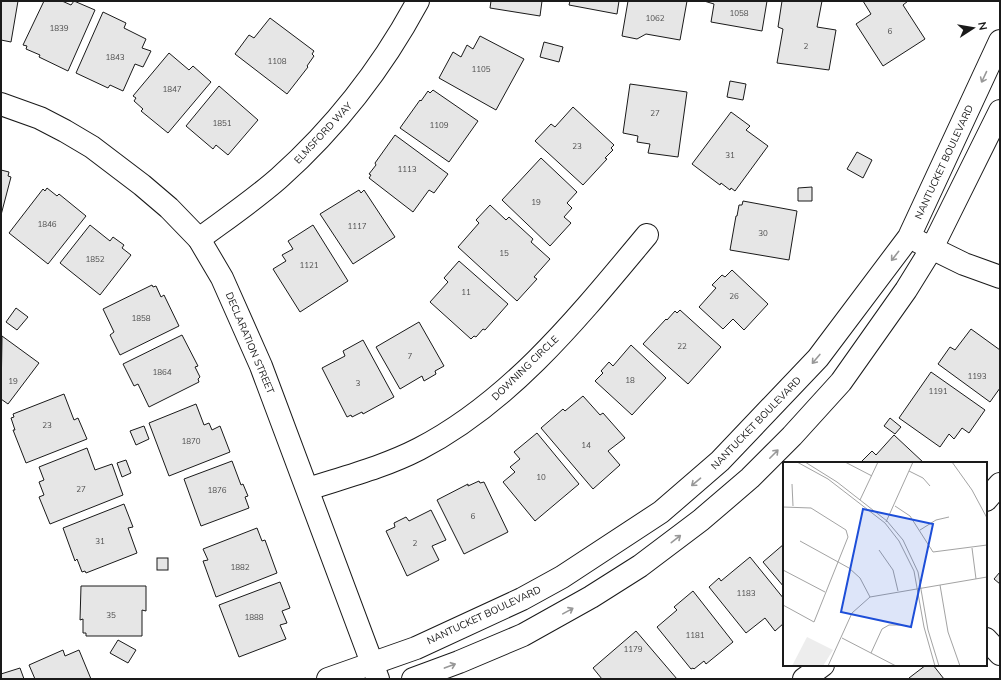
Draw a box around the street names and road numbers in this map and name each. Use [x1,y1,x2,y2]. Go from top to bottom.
street label: ELMSFORD WAY [291,99,356,167]
street label: NANTUCKET BOULEVARD [912,103,976,221]
street label: DECLARATION STREET [223,290,277,396]
street label: DOWNING CIRCLE [489,333,561,403]
street label: NANTUCKET BOULEVARD [708,374,804,472]
street label: NANTUCKET BOULEVARD [425,583,543,647]

